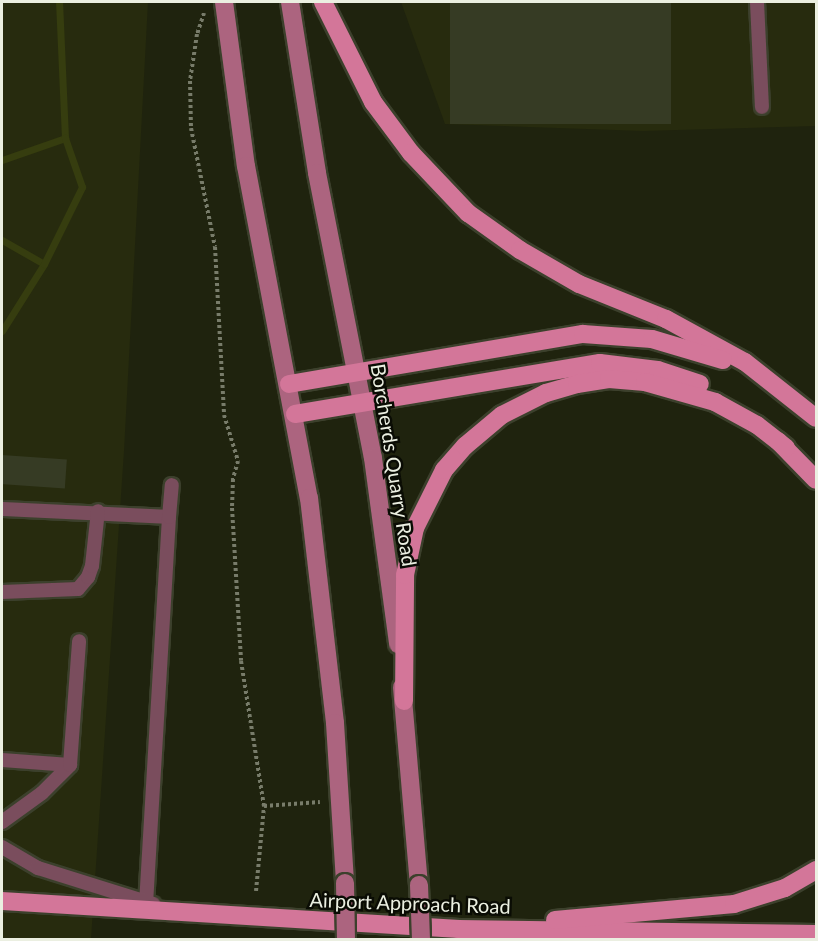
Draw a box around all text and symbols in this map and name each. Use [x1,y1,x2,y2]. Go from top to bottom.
street label: Borcherds Quarry Road [366,362,422,568]
street label: Airport Approach Road [309,887,511,919]

